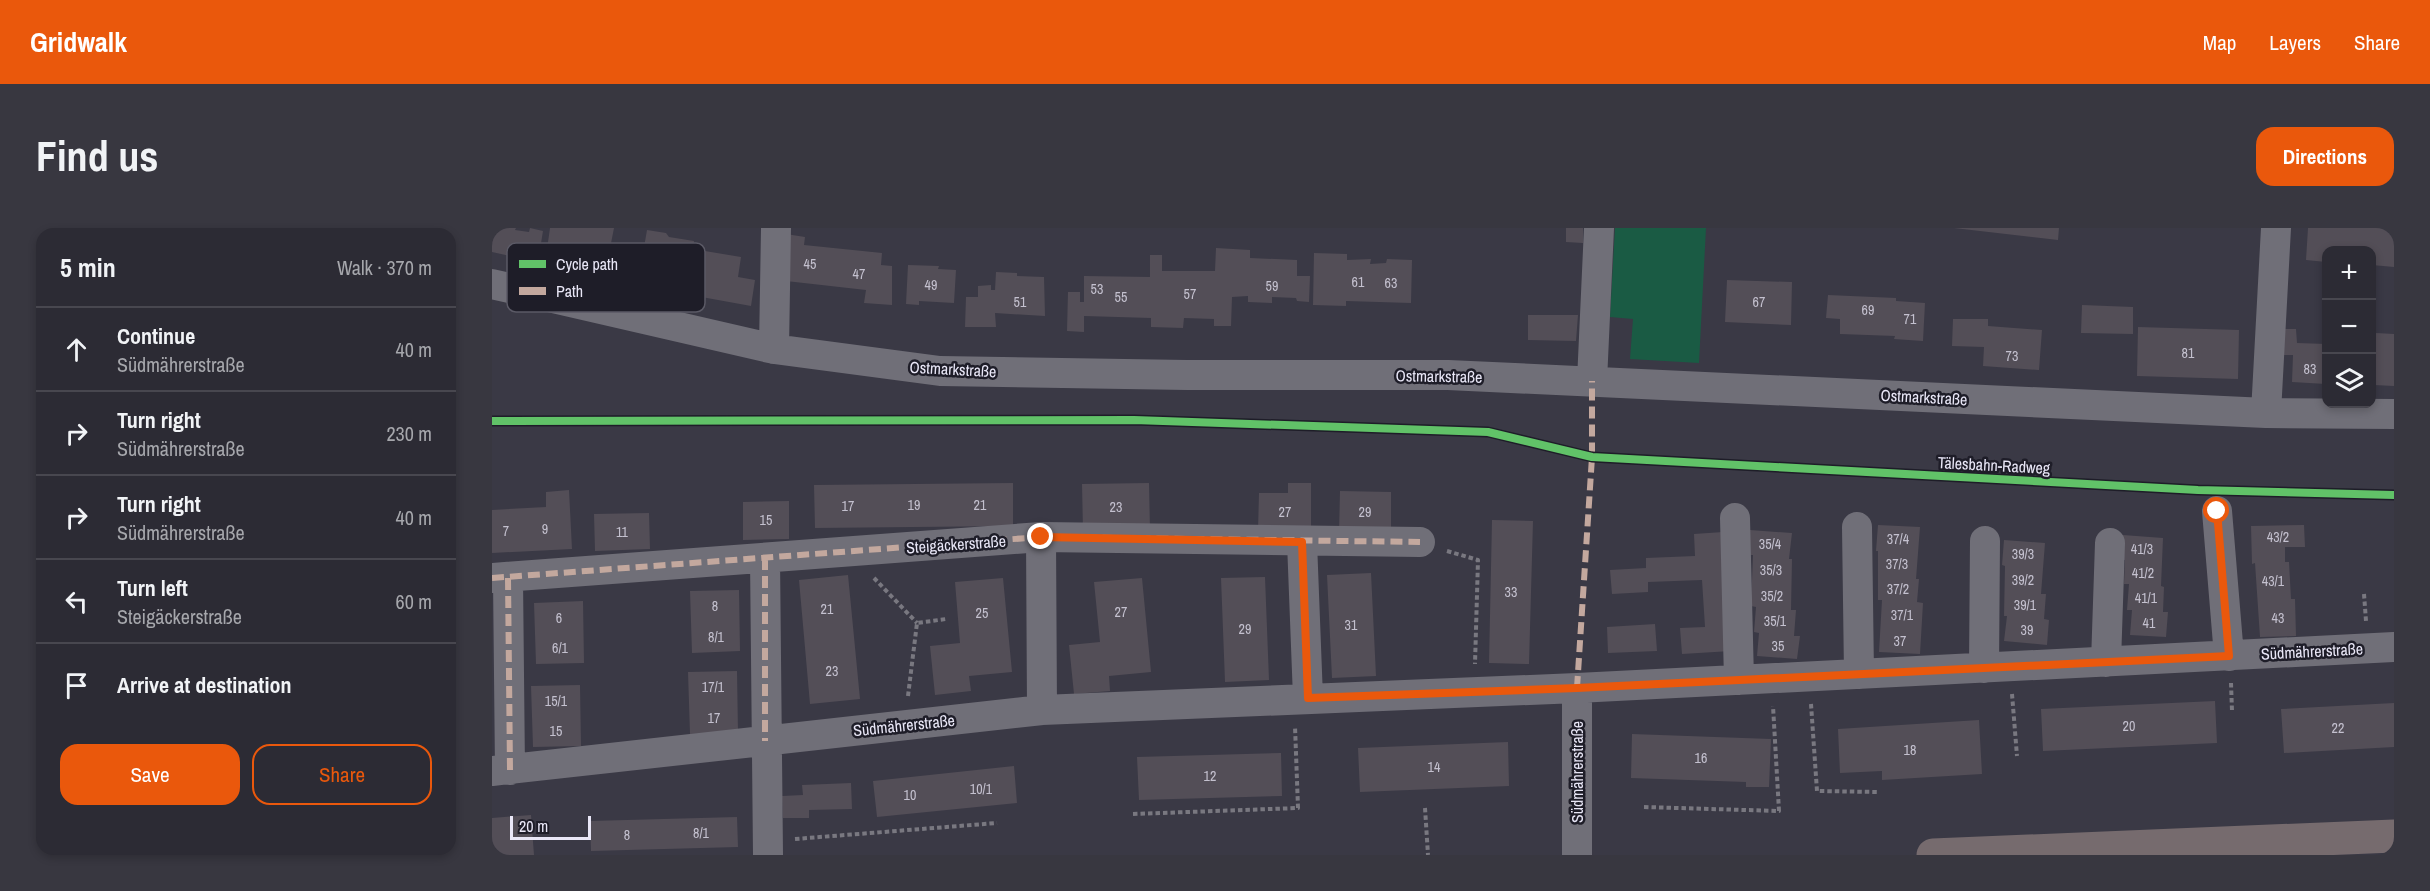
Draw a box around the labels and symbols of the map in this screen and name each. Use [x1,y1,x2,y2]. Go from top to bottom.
legend [507,243,705,312]
text: Cycle path [556,253,618,275]
house number: 45 [804,255,816,273]
house number: 47 [853,265,865,283]
house number: 61 [1352,273,1365,291]
house number: 63 [1385,274,1397,292]
house number: 49 [925,276,937,294]
house number: 59 [1266,277,1278,295]
text: Path [556,280,583,302]
house number: 53 [1091,280,1103,298]
house number: 57 [1184,285,1196,303]
house number: 55 [1115,288,1127,306]
house number: 51 [1014,293,1027,311]
house number: 67 [1753,293,1765,311]
house number: 69 [1862,301,1874,319]
house number: 71 [1904,310,1917,328]
house number: 81 [2182,344,2195,362]
house number: 73 [2006,347,2018,365]
street label: Ostmarkstraße [909,356,997,382]
house number: 83 [2304,360,2316,378]
street label: Ostmarkstraße [1395,364,1483,388]
street label: Ostmarkstraße [1880,384,1968,410]
street label: Tälesbahn-Radweg [1937,451,2051,479]
house number: 19 [908,496,920,514]
house number: 21 [974,496,987,514]
house number: 17 [842,497,854,515]
route start [2203,497,2229,523]
house number: 23 [1110,498,1122,516]
house number: 27 [1279,503,1291,521]
house number: 29 [1359,503,1371,521]
house number: 15 [760,511,772,529]
house number: 9 [542,520,548,538]
house number: 7 [503,522,509,540]
house number: 11 [616,523,629,541]
route end [1027,523,1053,549]
house number: 43/2 [2267,528,2289,546]
street label: Steigäckerstraße [905,530,1007,558]
house number: 37/4 [1887,530,1910,548]
house number: 35/4 [1759,535,1782,553]
house number: 41/3 [2131,540,2153,558]
house number: 39/3 [2012,545,2034,563]
house number: 37/3 [1886,555,1908,573]
house number: 35/3 [1760,561,1782,579]
house number: 41/2 [2132,564,2154,582]
house number: 39/2 [2012,571,2034,589]
house number: 43/1 [2262,572,2285,590]
house number: 37/2 [1887,580,1909,598]
house number: 33 [1505,583,1517,601]
house number: 35/2 [1761,587,1783,605]
house number: 41/1 [2135,589,2158,607]
house number: 39/1 [2014,596,2037,614]
house number: 8 [712,597,718,615]
house number: 21 [821,600,834,618]
house number: 27 [1115,603,1127,621]
house number: 25 [976,604,988,622]
house number: 37/1 [1891,606,1914,624]
house number: 6 [556,609,562,627]
house number: 43 [2272,609,2284,627]
house number: 35/1 [1764,612,1787,630]
house number: 41 [2143,614,2156,632]
house number: 31 [1345,616,1358,634]
house number: 29 [1239,620,1251,638]
house number: 39 [2021,621,2033,639]
house number: 8/1 [708,628,725,646]
house number: 37 [1894,632,1906,650]
house number: 35 [1772,637,1784,655]
street label: Südmährerstraße [2260,637,2364,665]
house number: 6/1 [552,639,569,657]
house number: 23 [826,662,838,680]
house number: 17/1 [702,678,725,696]
house number: 15/1 [545,692,568,710]
house number: 17 [708,709,720,727]
street label: Südmährerstraße [852,709,956,741]
house number: 20 [2123,717,2135,735]
house number: 22 [2332,719,2344,737]
street label: Südmährerstraße [1566,721,1588,823]
house number: 15 [550,722,562,740]
house number: 18 [1904,741,1916,759]
house number: 16 [1695,749,1707,767]
house number: 14 [1428,758,1441,776]
house number: 12 [1204,767,1216,785]
house number: 10/1 [970,780,993,798]
house number: 10 [904,786,916,804]
scale bar [510,813,591,840]
house number: 8/1 [693,824,710,842]
house number: 8 [624,826,630,844]

